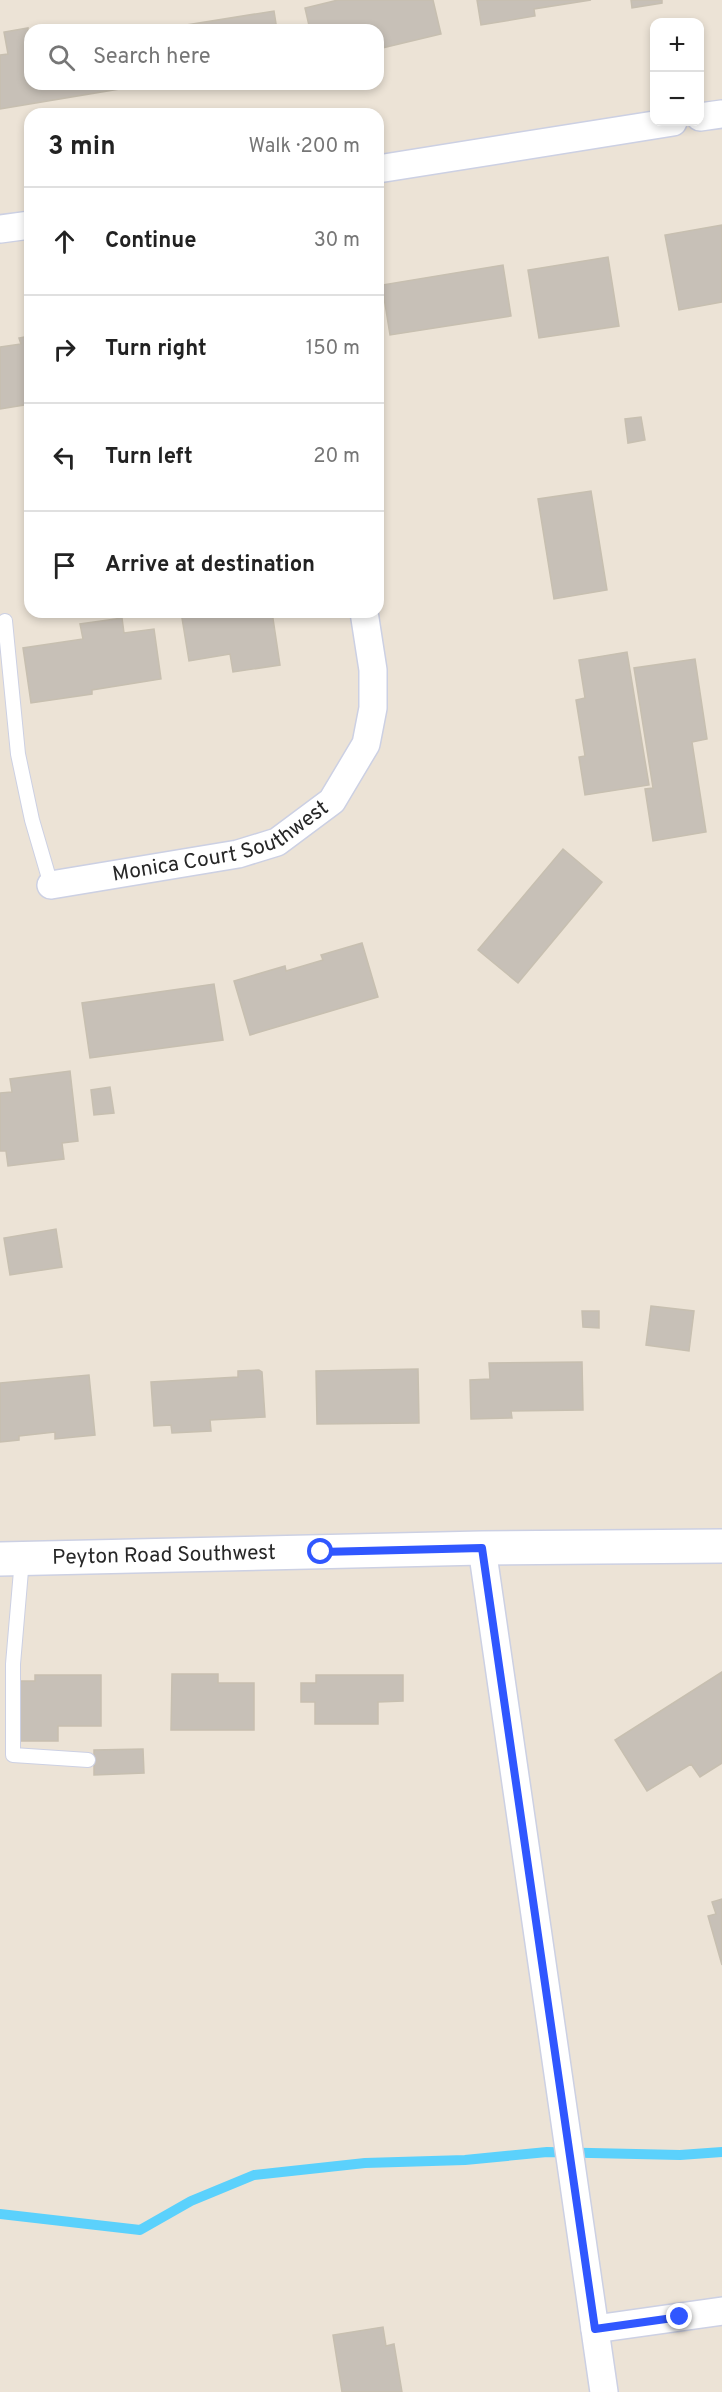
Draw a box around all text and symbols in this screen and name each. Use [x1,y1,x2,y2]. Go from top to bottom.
map controls [650,18,704,126]
button: + [650,18,704,72]
search box [24,24,384,90]
icon: search [45,41,78,74]
text: Search here [93,44,211,71]
button: − [650,72,704,126]
text: 3 min [48,131,116,164]
text: Walk · 200 m [249,134,360,160]
icon: ahead [48,225,81,258]
text: Continue [105,228,196,255]
text: 30 m [314,228,360,254]
icon: right [48,333,81,366]
text: Turn right [105,336,207,363]
text: 150 m [306,336,360,362]
icon: left [48,441,81,474]
text: Turn left [105,444,193,471]
text: 20 m [313,444,360,470]
icon: arrive [48,549,81,582]
text: Arrive at destination [105,552,315,579]
street label: Monica Court Southwest [110,795,334,888]
route start [307,1538,333,1564]
street label: Peyton Road Southwest [52,1539,276,1571]
route end [666,2303,692,2329]

